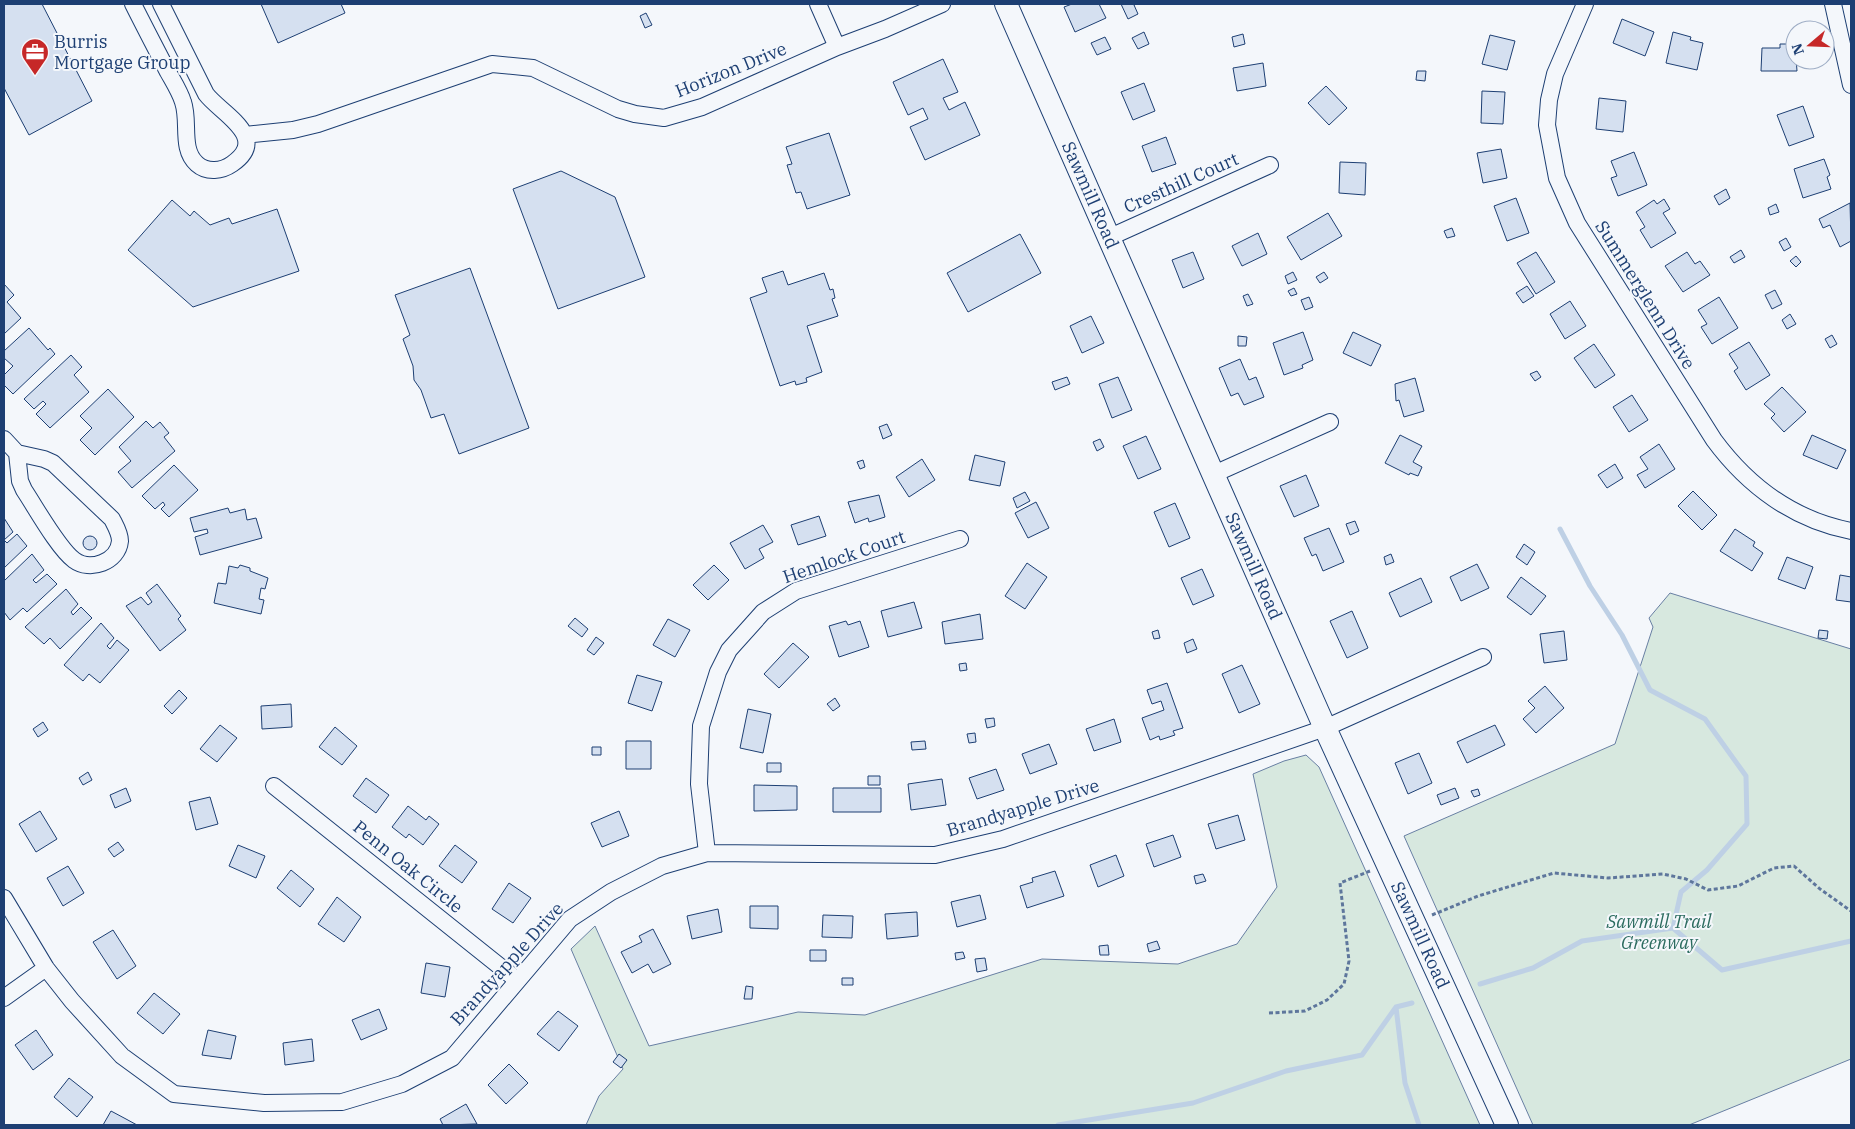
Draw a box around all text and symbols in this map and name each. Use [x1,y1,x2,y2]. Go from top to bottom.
north arrow [1785,20,1835,70]
place label: Burris Mortgage Group [54,30,190,74]
office icon: Burris Mortgage Group [20,37,50,76]
street label: Horizon Drive [672,37,790,102]
text: N [1787,41,1808,57]
street label: Sawmill Road [1057,138,1124,252]
street label: Cresthill Court [1120,147,1242,218]
street label: Summerglenn Drive [1590,216,1701,373]
street label: Sawmill Road [1220,508,1288,623]
street label: Hemlock Court [780,525,908,588]
street label: Brandyapple Drive [944,773,1102,842]
street label: Penn Oak Circle [349,815,468,918]
street label: Sawmill Road [1386,878,1455,992]
street label: Brandyapple Drive [445,897,568,1030]
park label: Sawmill Trail Greenway [1605,910,1712,954]

